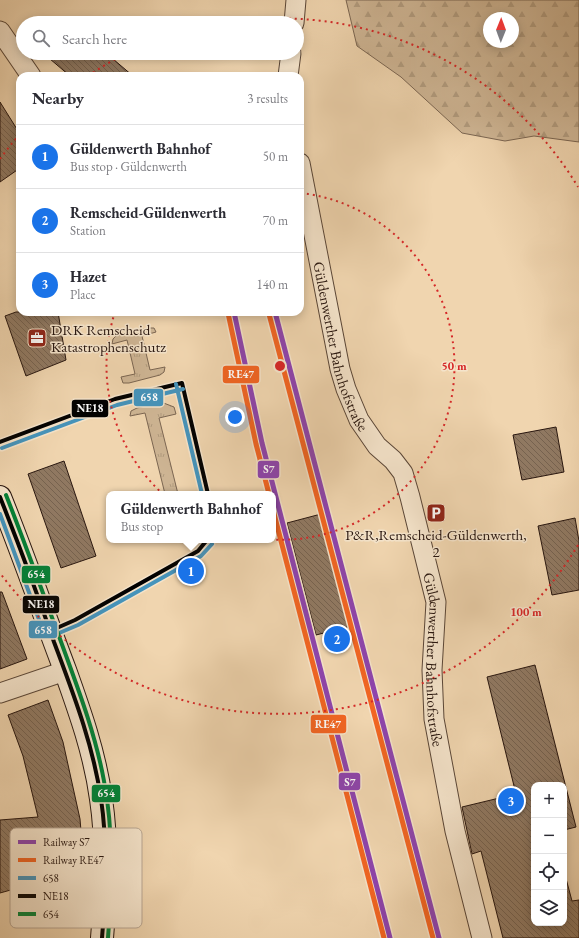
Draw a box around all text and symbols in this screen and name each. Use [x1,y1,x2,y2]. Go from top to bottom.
north arrow [483,12,519,48]
search box [16,16,304,60]
icon: search [30,27,52,49]
text: Search here [62,29,127,48]
text: Nearby [32,87,84,109]
text: 3 results [247,90,288,107]
text: Güldenwerth Bahnhof [70,139,211,158]
text: 1 [42,148,48,165]
text: 50 m [263,148,288,165]
text: Bus stop · Güldenwerth [70,158,187,175]
text: Remscheid-Güldenwerth [70,203,226,222]
text: 2 [42,212,48,229]
text: 70 m [263,212,288,229]
text: Station [70,222,106,239]
street label: Güldenwerther Bahnhofstraße [310,260,373,435]
text: Hazet [70,267,107,286]
text: 3 [42,276,48,293]
text: 140 m [257,276,288,293]
text: Place [70,286,96,303]
place label: DRK Remscheid Katastrophenschutz [51,320,166,356]
office icon: DRK Remscheid Katastrophenschutz [26,327,48,349]
text: 50 m [441,358,467,374]
centre of rings [273,359,287,373]
line badge: RE47 [222,365,260,384]
text: RE47 [228,367,254,381]
line badge: 658 [133,388,164,407]
text: 658 [140,390,158,404]
line badge: NE18 [71,399,109,418]
text: NE18 [77,401,104,415]
your location [225,407,245,427]
line badge: S7 [257,460,280,479]
text: S7 [263,462,275,476]
popup [106,491,276,543]
text: Güldenwerth Bahnhof [121,499,261,518]
parking icon: P&R,Remscheid-Güldenwerth, 2 [425,502,447,524]
text: Bus stop [121,518,163,535]
place label: P&R,Remscheid-Güldenwerth, 2 [345,525,527,561]
pin: 1 [178,556,204,586]
line badge: 654 [21,565,51,584]
text: 654 [27,567,45,581]
street label: Güldenwerther Bahnhofstraße [419,570,448,748]
line badge: NE18 [22,595,60,614]
text: NE18 [28,597,55,611]
text: 100 m [510,604,542,620]
line badge: 658 [28,620,58,639]
text: 658 [34,623,52,637]
pin: 2 [324,624,350,654]
line badge: RE47 [310,714,347,734]
text: RE47 [315,717,341,731]
line badge: S7 [338,772,361,791]
text: S7 [344,775,356,789]
map controls [531,782,567,926]
button: + [531,782,567,818]
line badge: 654 [91,784,121,803]
text: 654 [97,786,115,800]
pin: 3 [498,786,524,816]
button: − [531,818,567,854]
legend [10,828,142,928]
text: Railway S7 [43,835,90,849]
text: Railway RE47 [43,853,105,867]
button: locate [531,854,567,890]
text: 658 [43,871,59,885]
text: NE18 [43,889,68,903]
button: layers [531,890,567,926]
text: 654 [43,907,60,921]

